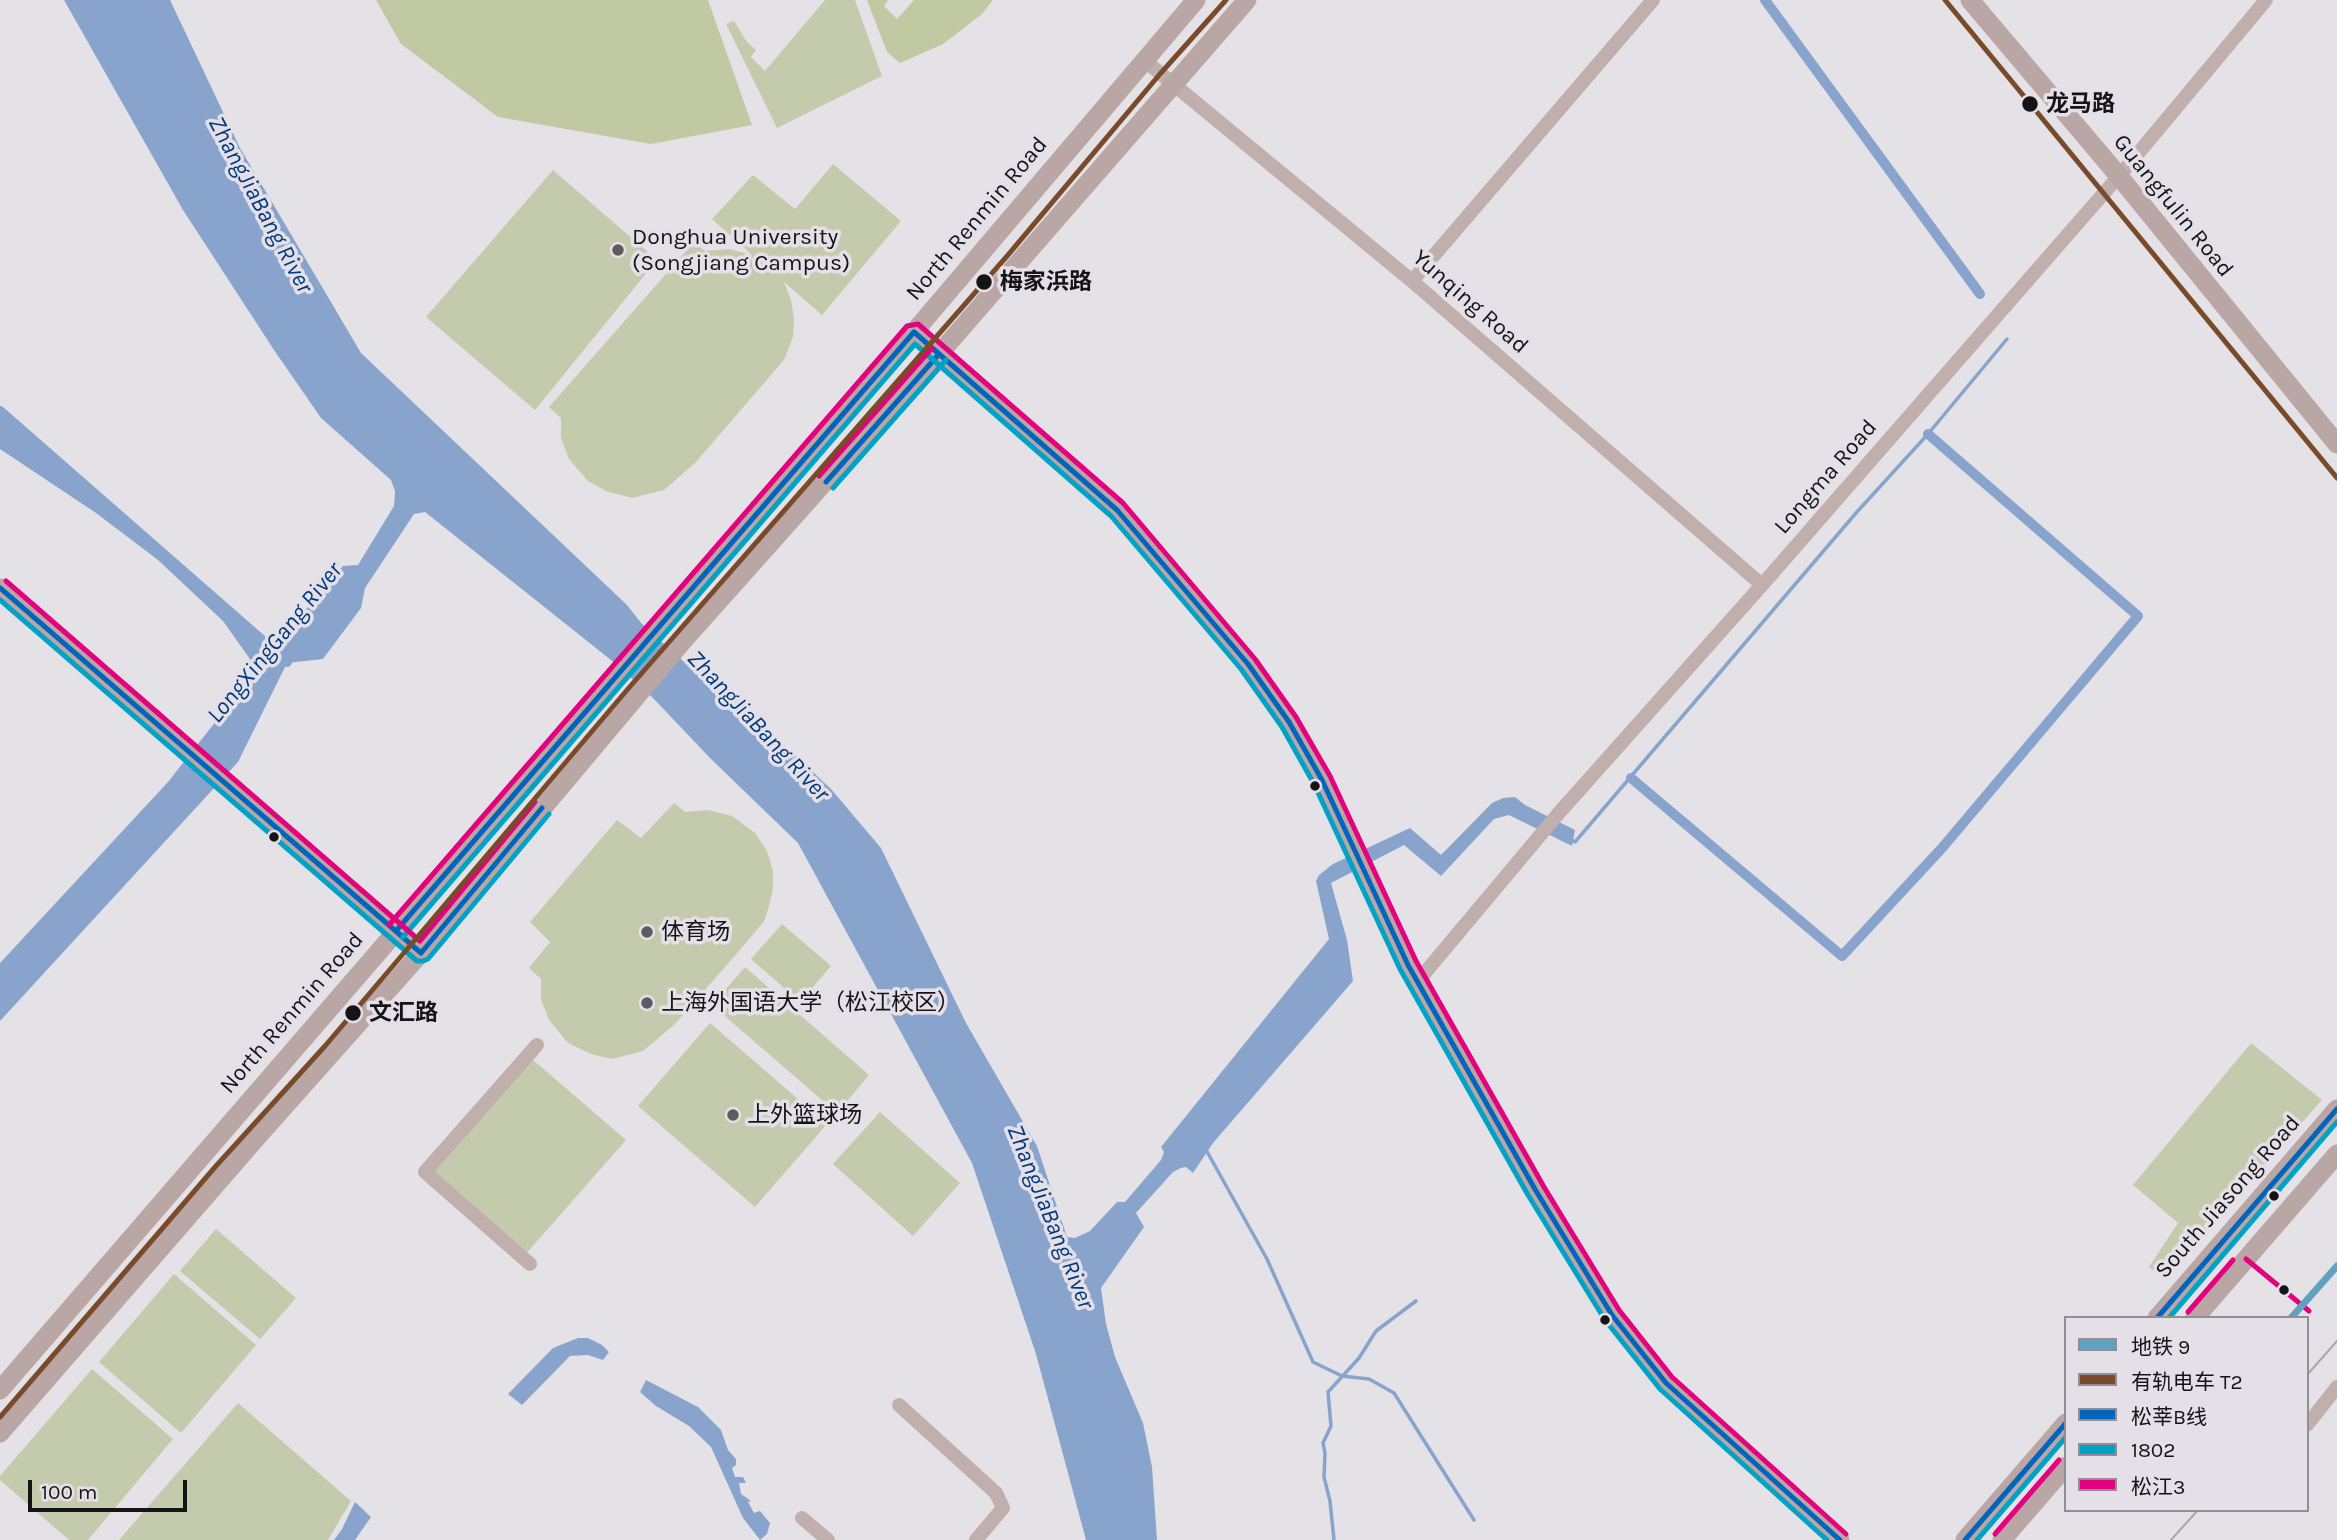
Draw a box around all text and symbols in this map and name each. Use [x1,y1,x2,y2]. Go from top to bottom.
place label: 龙马路 [2046,90,2115,118]
marker: 龙马路 [2020,94,2040,114]
water label: ZhangJiaBang River [201,112,319,298]
street label: Guangfulin Road [2107,129,2239,283]
street label: North Renmin Road [901,132,1053,306]
place label: Donghua University (Songjiang Campus) [632,223,850,277]
marker: Donghua University (Songjiang Campus) [610,242,626,258]
street label: Yunqing Road [1406,244,1534,360]
place label: 梅家浜路 [1000,268,1092,296]
marker: 梅家浜路 [974,272,994,292]
street label: Longma Road [1769,414,1883,540]
water label: LongXingGang River [201,557,349,729]
water label: ZhangJiaBang River [681,644,835,808]
unlabelled marker [1308,779,1322,793]
unlabelled marker [267,830,281,844]
place label: 体育场 [661,918,730,946]
marker: 体育场 [639,924,655,940]
street label: North Renmin Road [214,927,370,1099]
place label: 上海外国语大学（松江校区） [661,989,960,1017]
marker: 上海外国语大学（松江校区） [639,995,655,1011]
place label: 文汇路 [369,999,438,1027]
marker: 文汇路 [343,1003,363,1023]
place label: 上外篮球场 [747,1101,862,1129]
marker: 上外篮球场 [725,1107,741,1123]
street label: South Jiasong Road [2150,1110,2306,1284]
water label: ZhangJiaBang River [1000,1121,1100,1313]
unlabelled marker [2267,1189,2281,1203]
unlabelled marker [2277,1283,2291,1297]
unlabelled marker [1598,1313,1612,1327]
legend [2064,1316,2309,1512]
text: 地铁 9 [2131,1335,2190,1359]
text: 有轨电车 T2 [2131,1370,2243,1394]
text: 松莘B线 [2131,1405,2207,1429]
text: 1802 [2131,1438,2175,1462]
scale bar [32,1466,191,1510]
text: 松江3 [2131,1475,2185,1499]
text: 100 m [41,1480,98,1504]

